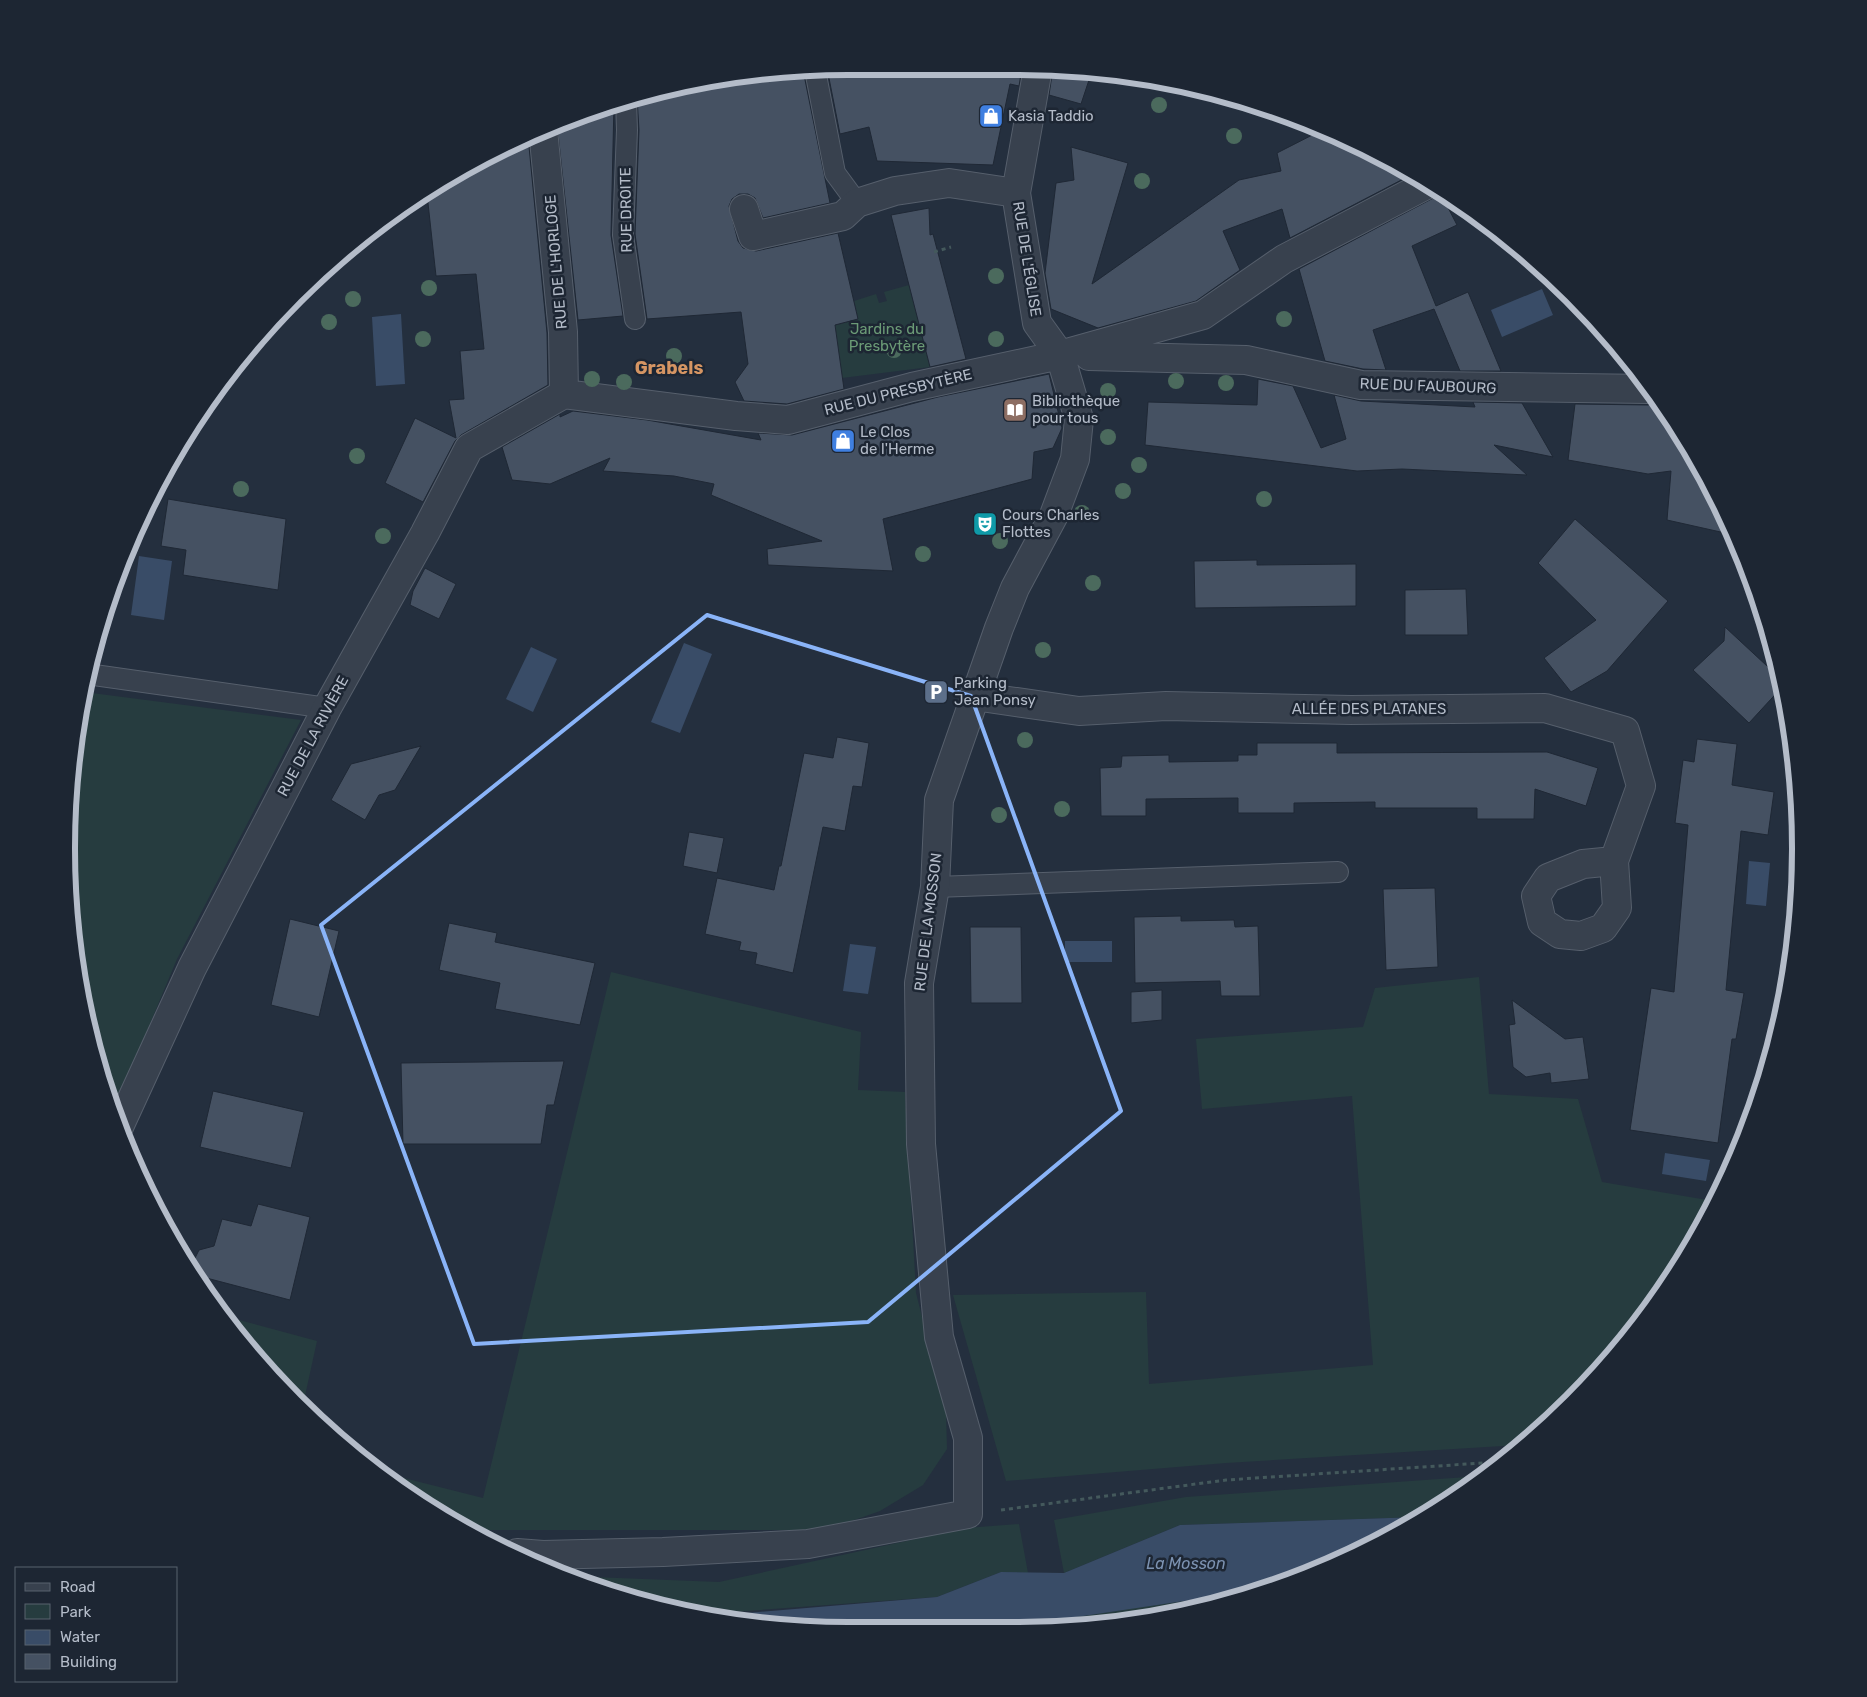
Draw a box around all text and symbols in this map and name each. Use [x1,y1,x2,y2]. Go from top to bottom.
shop icon: Kasia Taddio [978,103,1004,129]
place label: Kasia Taddio [1008,107,1094,125]
street label: RUE DROITE [616,167,636,253]
street label: RUE DE L'HORLOGE [541,194,571,330]
street label: RUE DE L'ÉGLISE [1009,200,1045,318]
park label: Jardins du Presbytère [849,320,925,355]
district label: Grabels [635,357,703,379]
street label: RUE DU PRESBYTÈRE [822,365,974,419]
street label: RUE DU FAUBOURG [1359,375,1497,397]
place label: Bibliothèque pour tous [1032,392,1120,427]
library icon: Bibliothèque pour tous [1002,397,1028,423]
place label: Le Clos de l'Herme [860,423,934,458]
shop icon: Le Clos de l'Herme [830,428,856,454]
place label: Cours Charles Flottes [1002,506,1100,541]
theatre icon: Cours Charles Flottes [972,511,998,537]
street label: RUE DE LA RIVIÈRE [274,673,352,799]
place label: Parking Jean Ponsy [954,674,1036,709]
parking icon: Parking Jean Ponsy [923,679,949,705]
street label: ALLÉE DES PLATANES [1292,700,1446,718]
street label: RUE DE LA MOSSON [911,852,945,992]
water label: La Mosson [1146,1554,1226,1573]
legend [15,1567,178,1682]
text: Road [60,1578,96,1596]
text: Park [60,1603,91,1621]
text: Water [60,1628,100,1646]
text: Building [60,1653,117,1671]

